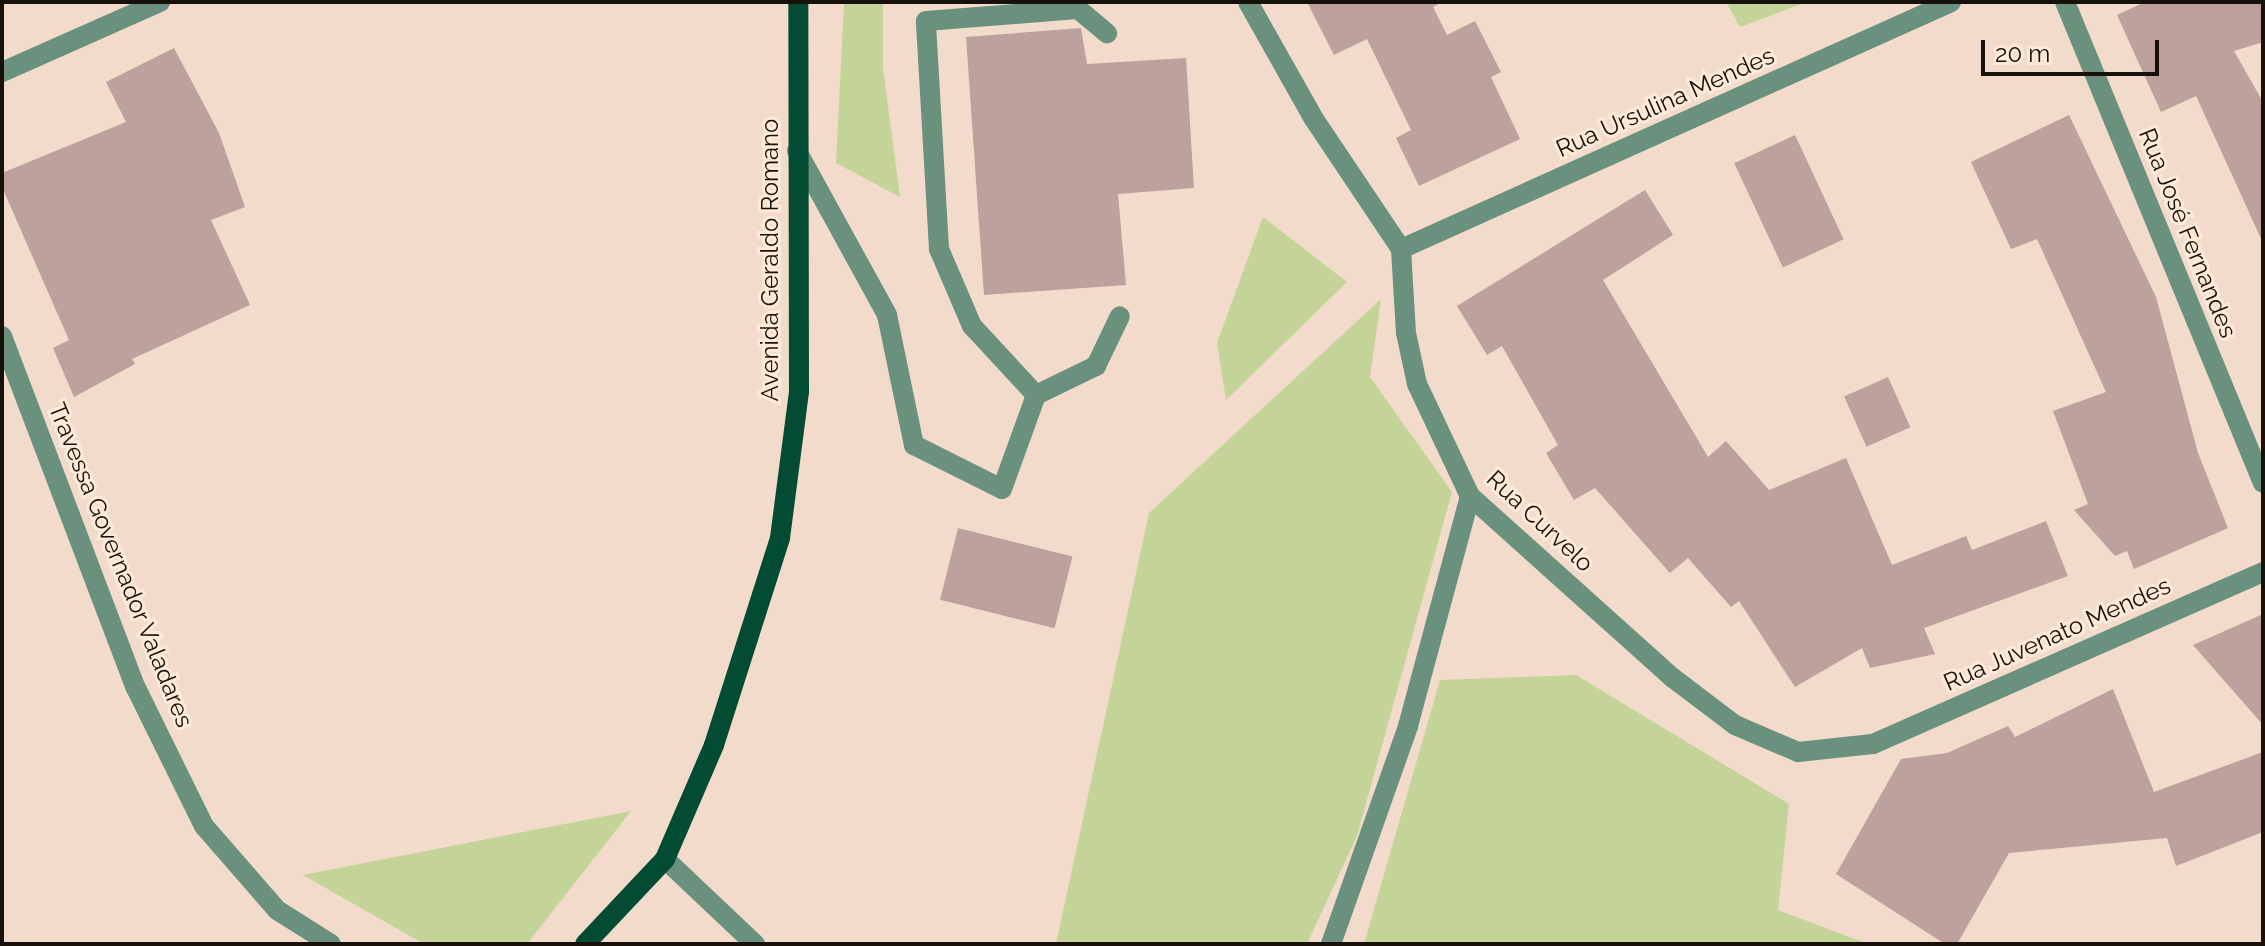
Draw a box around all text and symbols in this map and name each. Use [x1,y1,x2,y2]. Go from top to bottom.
scale bar [1985,24,2163,74]
text: 20 m [1995,39,2050,68]
street label: Rua Ursulina Mendes [1551,41,1779,163]
street label: Avenida Geraldo Romano [756,119,784,401]
street label: Rua José Fernandes [2133,124,2243,342]
street label: Travessa Governador Valadares [42,398,200,732]
street label: Rua Curvelo [1481,464,1599,578]
street label: Rua Juvenato Mendes [1939,571,2175,697]

